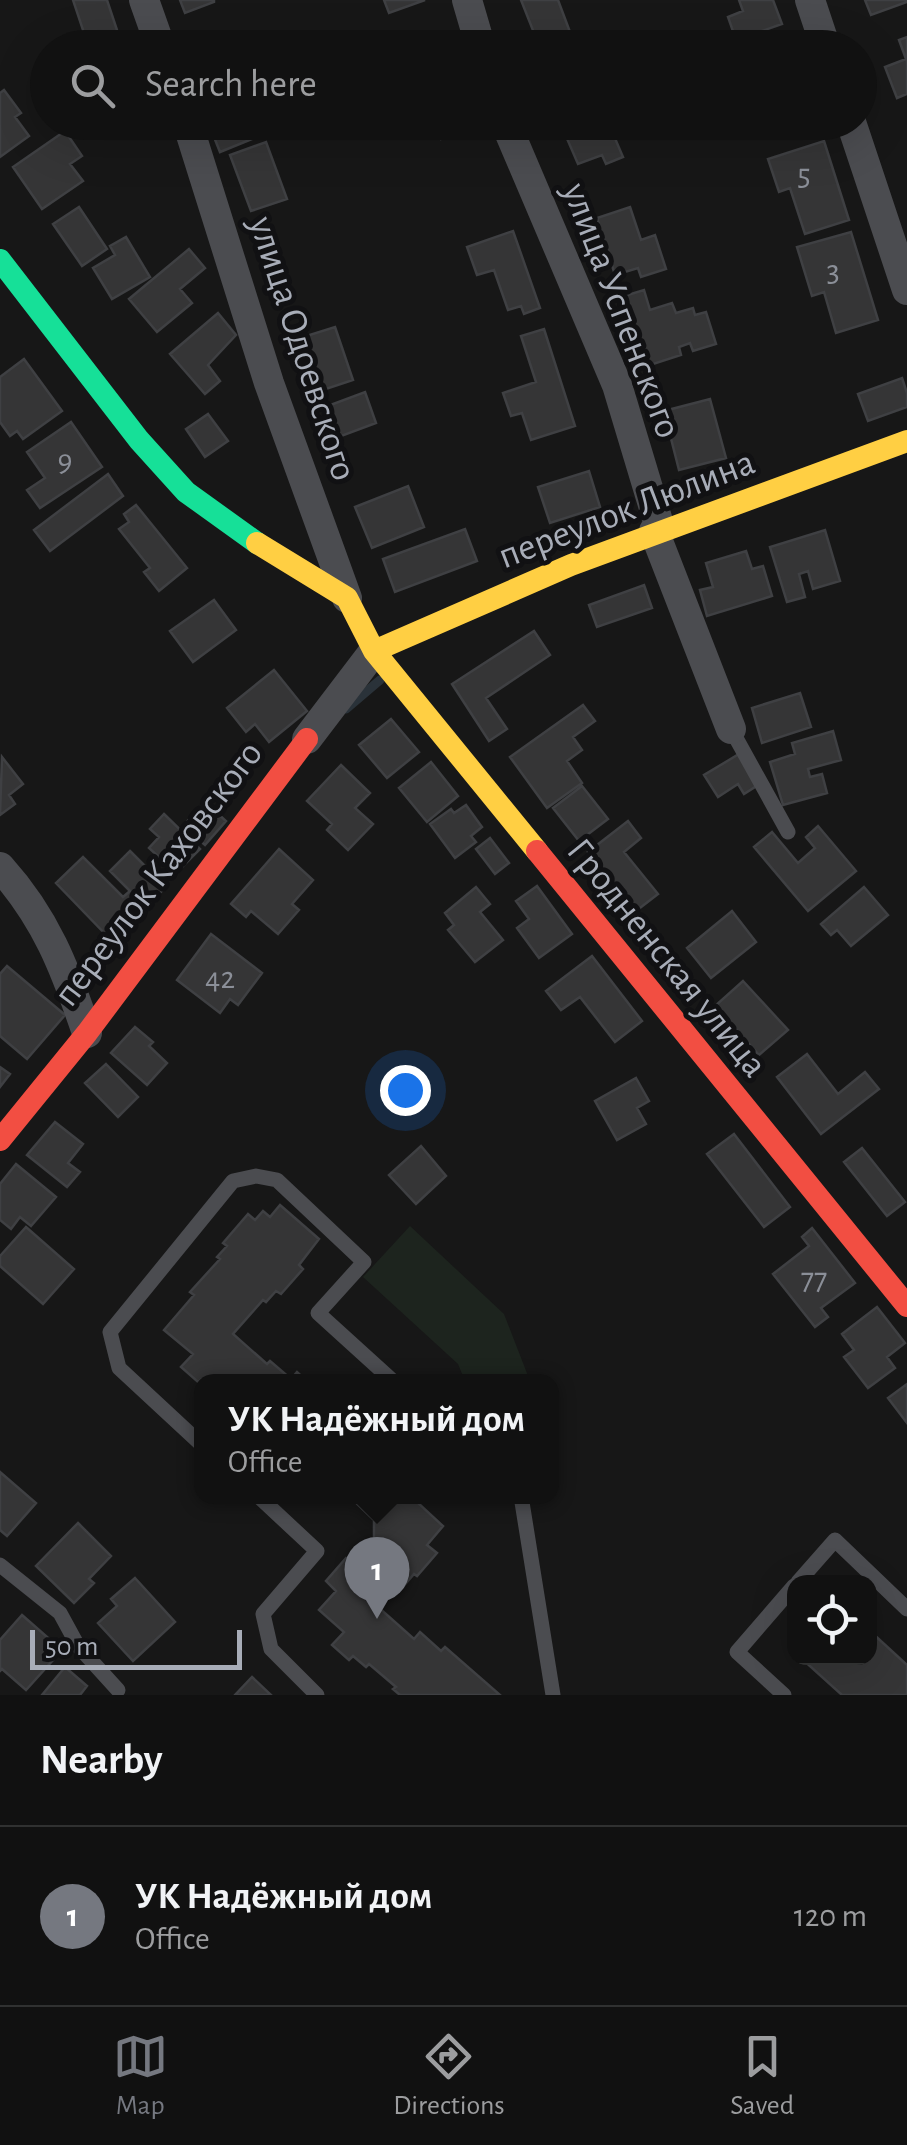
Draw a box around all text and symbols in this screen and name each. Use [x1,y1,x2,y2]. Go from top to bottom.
search box [30,30,877,140]
icon: search [65,58,120,113]
text: Search here [145,66,317,104]
house number: 5 [797,159,811,191]
street label: улица Успенского [555,177,687,443]
street label: улица Одоевского [241,211,363,485]
house number: 3 [826,255,840,287]
street label: переулок Люлина [493,444,760,576]
house number: 9 [57,445,73,477]
street label: переулок Каховского [47,735,270,1014]
street label: Гродненская улица [559,832,774,1085]
house number: 42 [205,962,235,994]
your location [380,1065,431,1116]
house number: 77 [801,1263,827,1295]
popup [194,1374,559,1504]
text: УК Надёжный дом [228,1401,525,1439]
text: Office [228,1446,303,1478]
pin: 1 [344,1536,410,1619]
map controls [787,1575,877,1665]
button: locate [787,1575,877,1665]
scale bar [30,1625,242,1670]
text: 50 m [45,1633,99,1661]
text: Nearby [40,1739,163,1781]
text: УК Надёжный дом [135,1878,433,1916]
text: 1 [67,1900,78,1932]
text: 120 m [794,1900,867,1932]
text: Office [135,1923,210,1955]
tab: Map [113,2029,168,2123]
tab: Directions [393,2029,505,2123]
tab: Saved [730,2029,794,2123]

